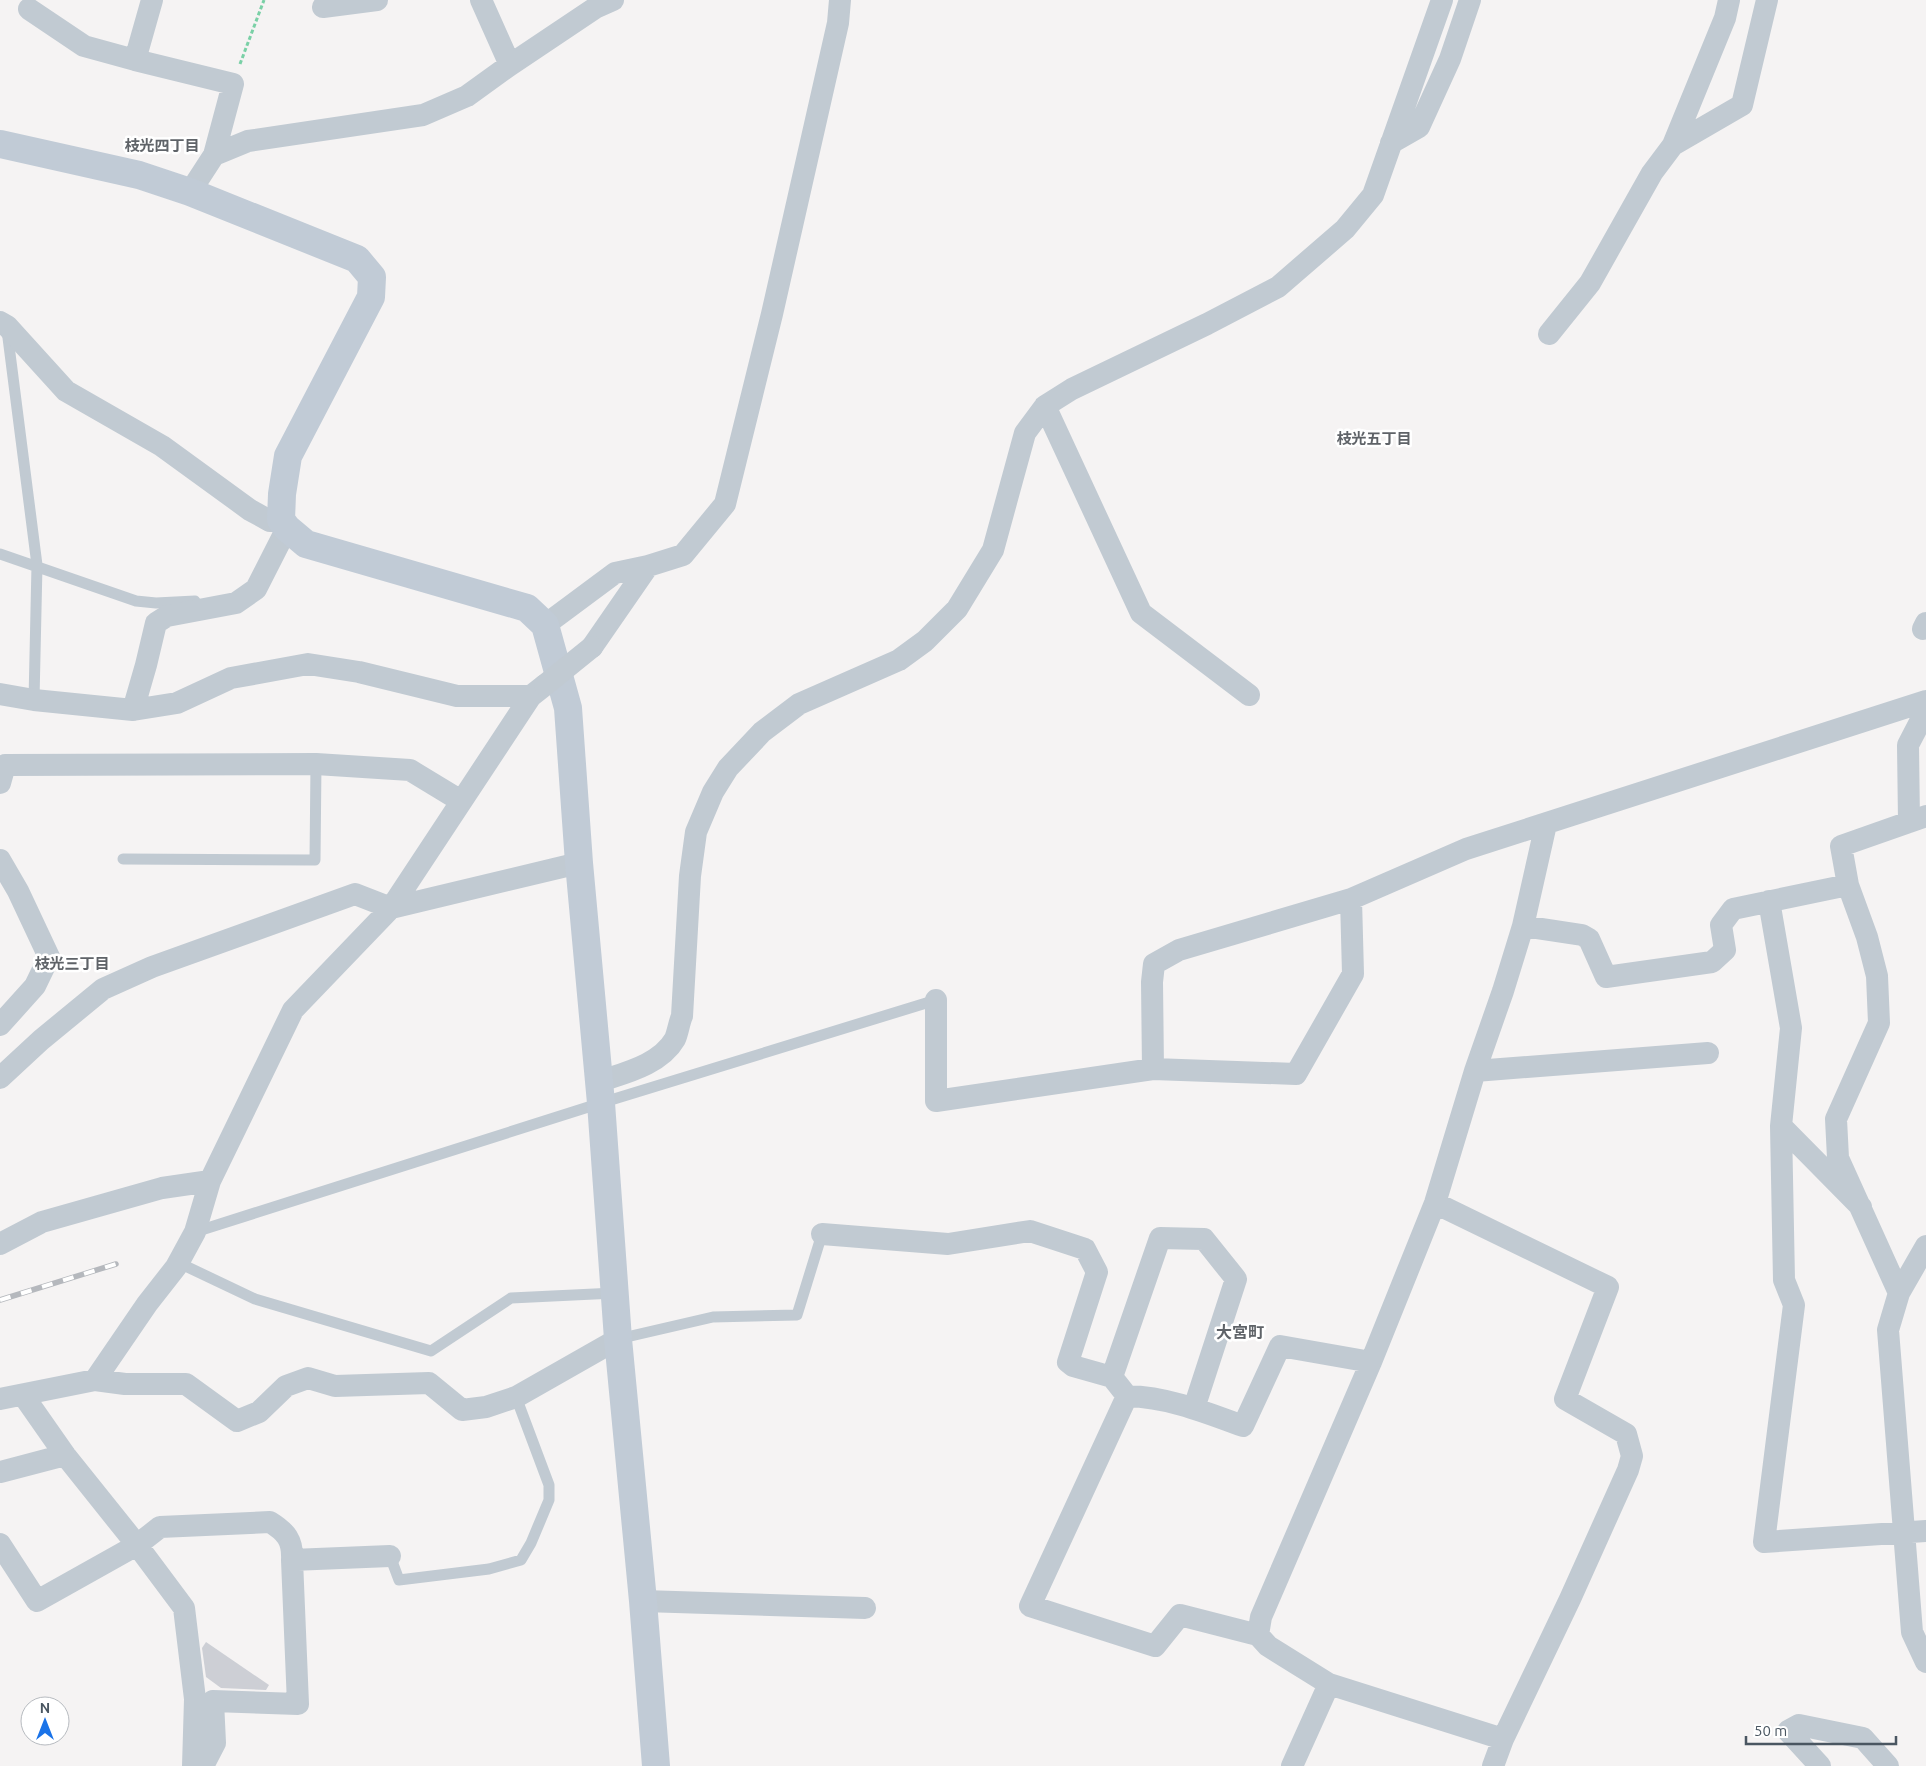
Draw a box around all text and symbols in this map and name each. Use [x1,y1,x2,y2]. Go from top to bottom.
district label: 枝光四丁目 [124,137,200,154]
district label: 枝光五丁目 [1336,430,1412,447]
district label: 枝光三丁目 [34,955,110,972]
district label: 大宮町 [1216,1323,1264,1341]
north arrow [20,1696,70,1746]
text: N [40,1700,50,1716]
scale bar [1746,1714,1896,1746]
text: 50 m [1754,1722,1787,1739]

